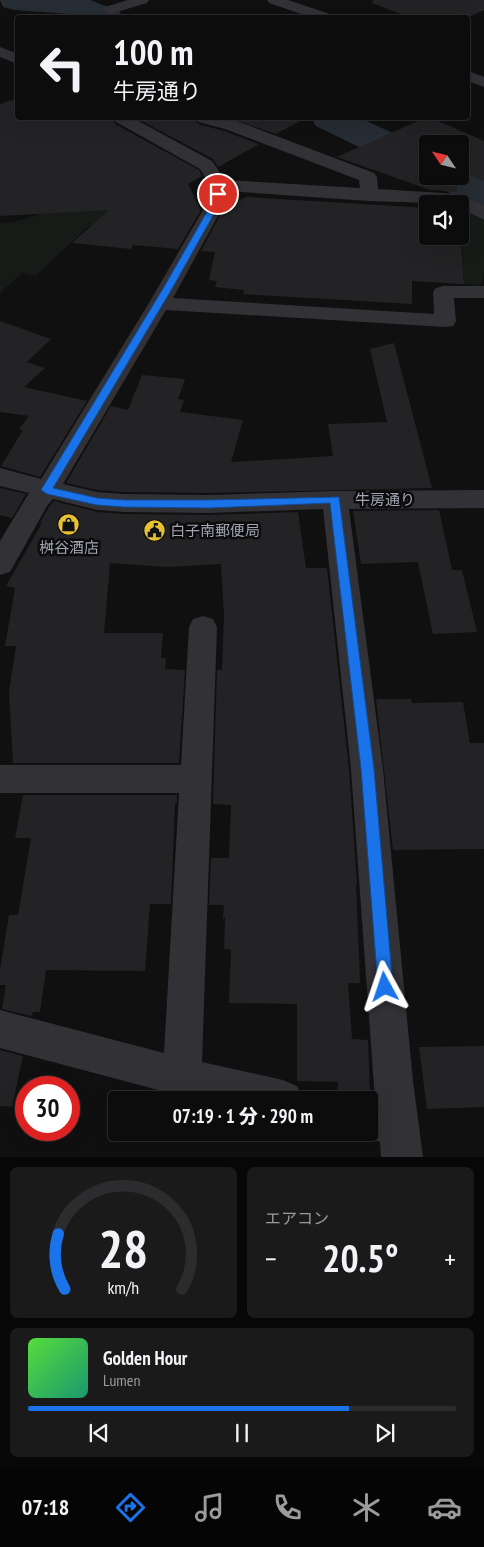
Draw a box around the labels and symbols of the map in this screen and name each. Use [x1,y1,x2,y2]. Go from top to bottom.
north arrow [419,135,469,185]
pin [197,173,239,215]
street label: 牛房通り [355,490,415,509]
shop icon: 桝谷酒店 [57,512,81,536]
public building icon: 白子南郵便局 [142,518,166,542]
place label: 白子南郵便局 [170,521,260,540]
place label: 桝谷酒店 [39,538,99,557]
position arrow [358,960,410,1012]
speed limit sign: 30 [15,1076,80,1141]

